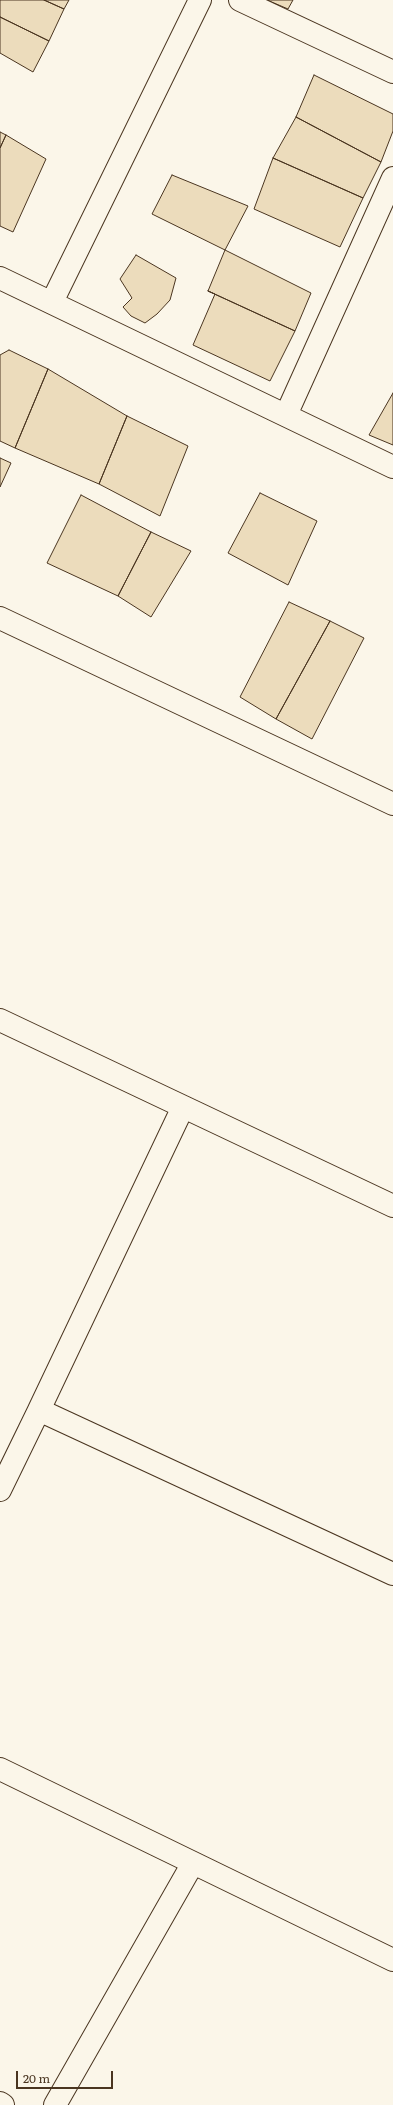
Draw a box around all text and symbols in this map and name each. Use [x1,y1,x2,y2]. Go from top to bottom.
scale bar [18,2063,115,2089]
text: 20 m [23,2069,50,2087]

